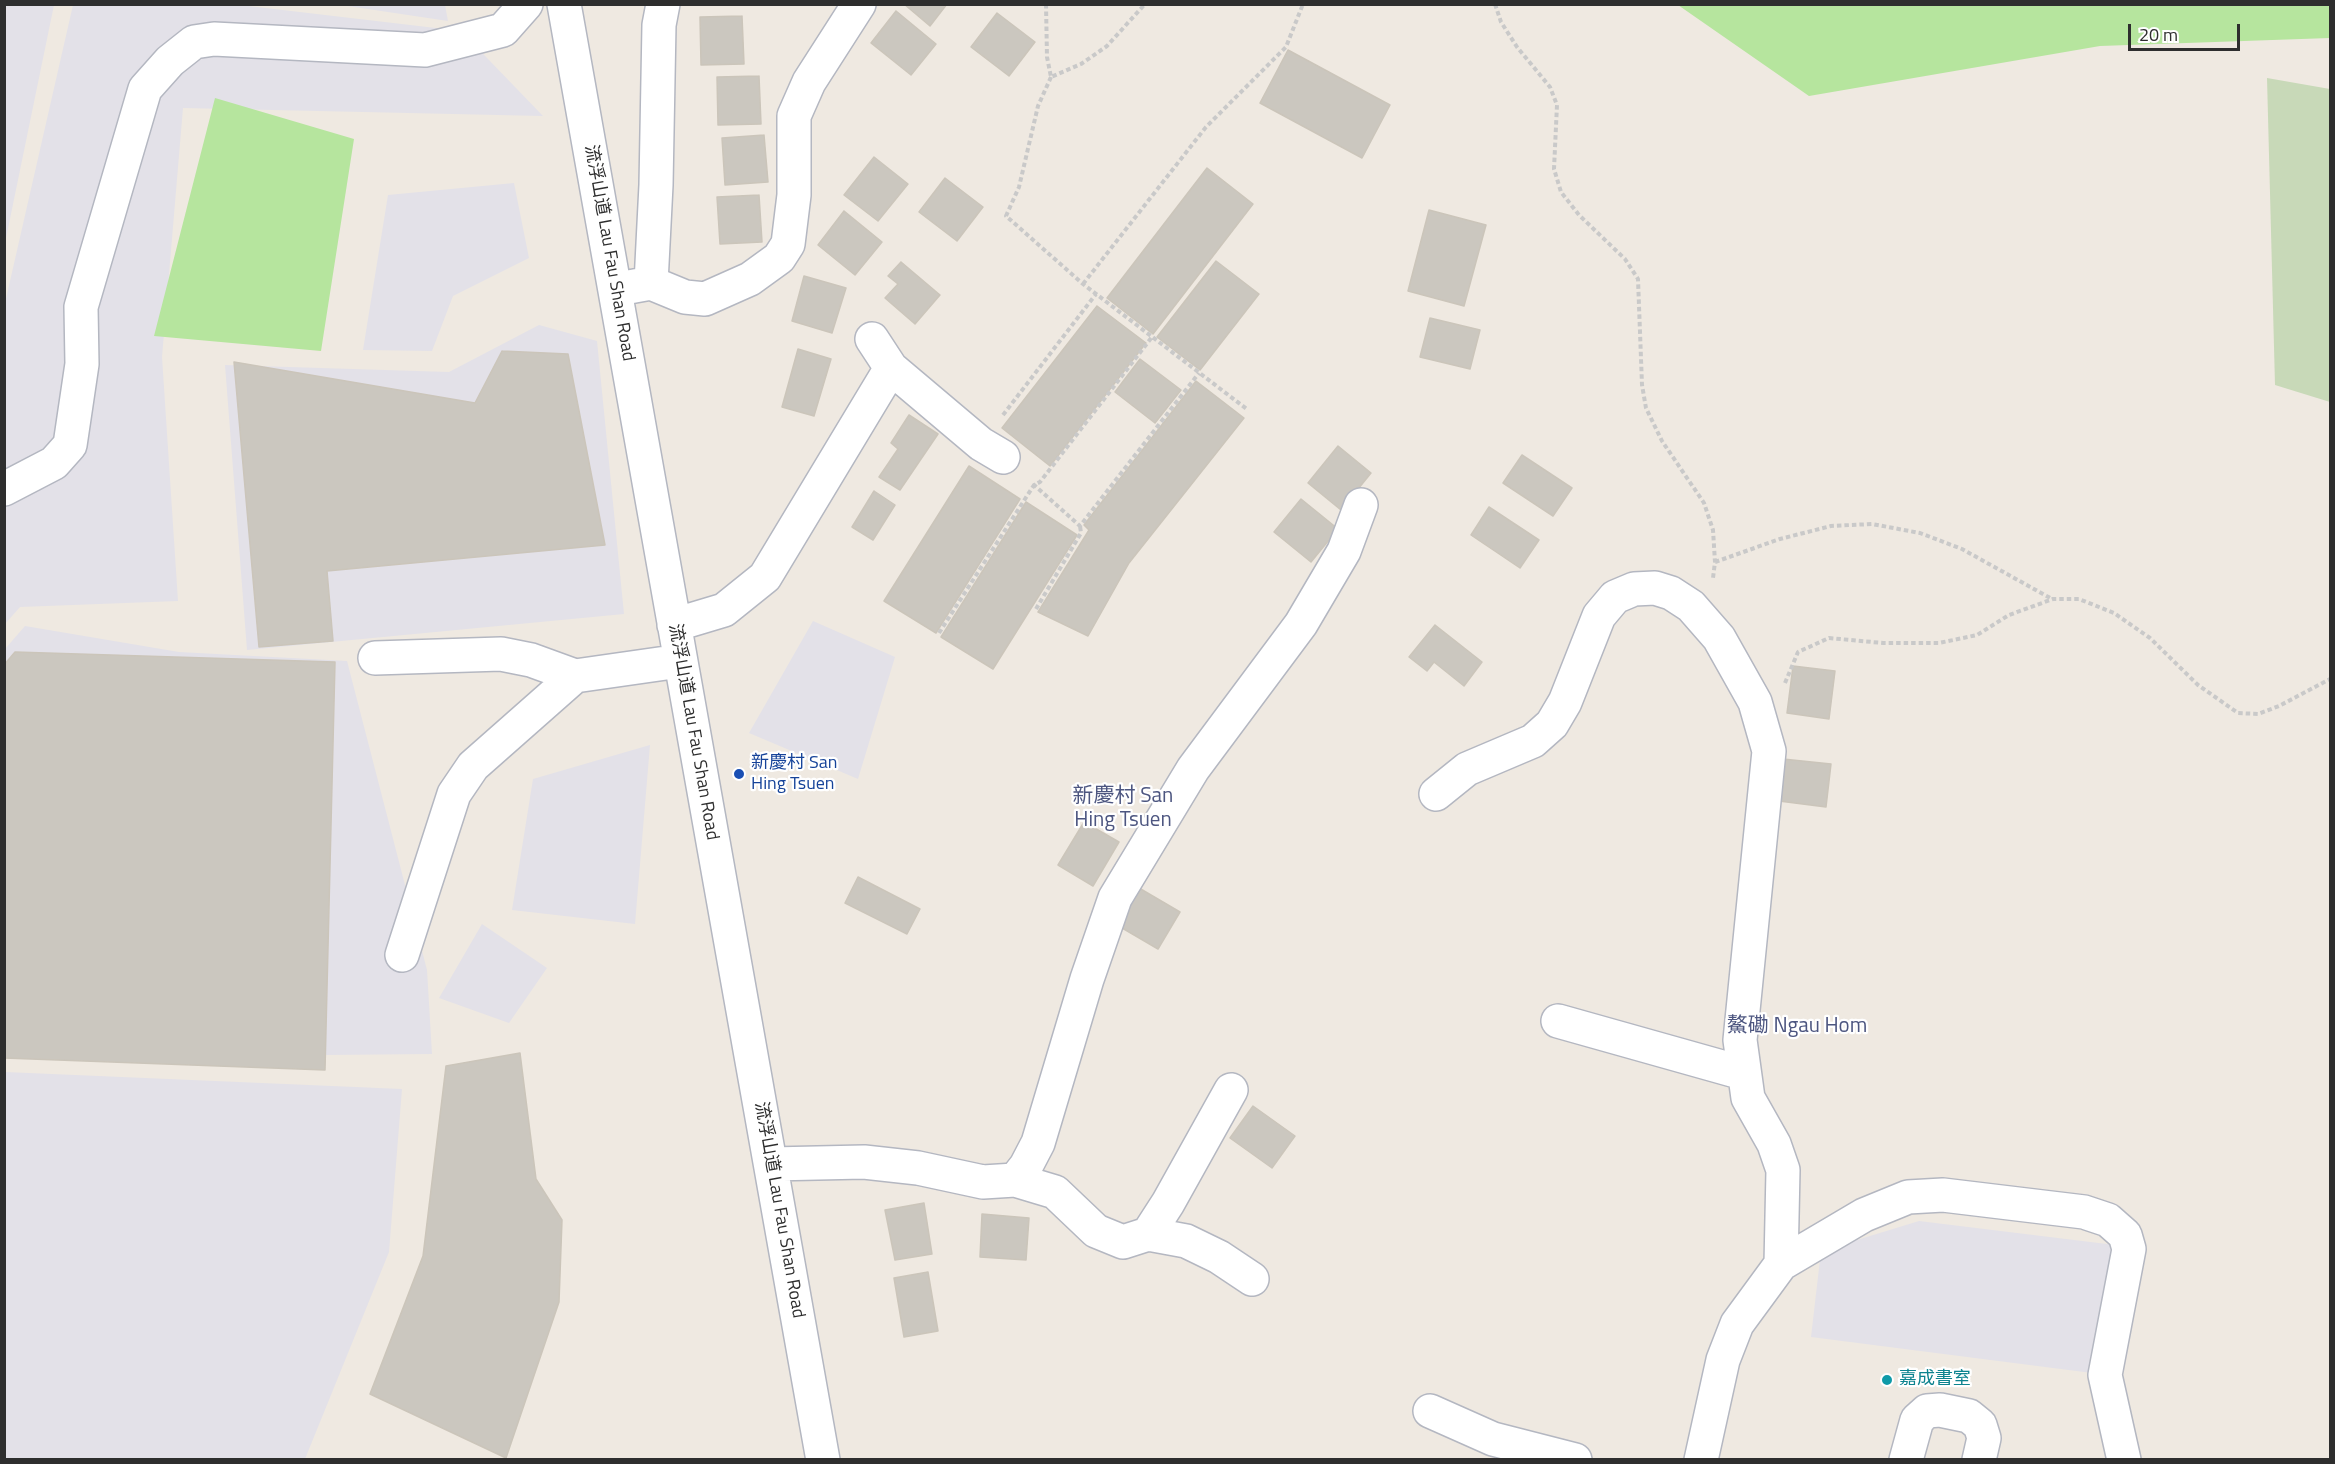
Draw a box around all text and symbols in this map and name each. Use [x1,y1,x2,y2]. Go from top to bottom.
scale bar [2131,12,2244,50]
text: 20 m [2139,21,2178,48]
street label: 流浮山道 Lau Fau Shan Road [579,143,639,363]
street label: 流浮山道 Lau Fau Shan Road [663,622,723,842]
place label: 新慶村 San Hing Tsuen [751,753,837,795]
marker: 新慶村 San Hing Tsuen [732,767,746,781]
district label: 新慶村 San Hing Tsuen [1067,784,1179,834]
district label: 鰲磡 Ngau Hom [1727,1014,1867,1040]
street label: 流浮山道 Lau Fau Shan Road [749,1100,809,1320]
place label: 嘉成書室 [1899,1369,1971,1391]
marker: 嘉成書室 [1880,1373,1894,1387]

